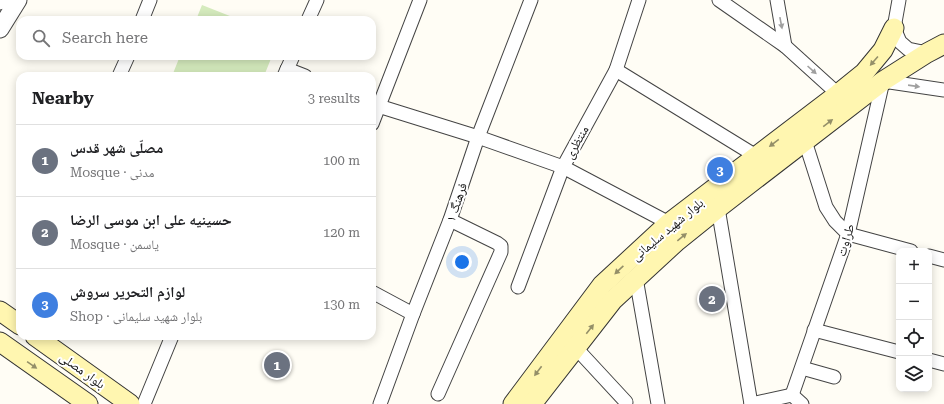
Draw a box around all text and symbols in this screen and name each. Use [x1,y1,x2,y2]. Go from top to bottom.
search box [16,16,376,60]
one-way arrow [778,17,784,29]
icon: search [30,27,52,49]
text: Search here [62,29,148,47]
one-way arrow [870,56,879,66]
one-way arrow [807,65,817,75]
one-way arrow [908,83,920,89]
text: Nearby [32,88,94,108]
text: 3 results [308,91,360,106]
one-way arrow [823,119,834,127]
street label: منتظری [561,123,593,162]
text: مصلّی شهر قدس [70,139,163,157]
one-way arrow [768,139,779,147]
text: 1 [41,153,49,168]
text: 100 m [323,153,360,168]
pin: 3 [707,155,733,185]
text: Mosque · مدنی [70,165,154,180]
street label: فرهنگ ۱ [443,181,471,224]
street label: بلوار شهید سلیمانی [628,195,707,265]
text: حسینیه علی ابن موسی الرضا [70,211,232,229]
street label: طراوت [833,222,858,258]
text: 2 [41,225,49,240]
text: 120 m [323,225,360,240]
one-way arrow [676,233,687,242]
text: Mosque · یاسمن [70,237,159,252]
map controls [896,248,932,392]
button: + [896,248,932,284]
your location [452,252,472,272]
one-way arrow [614,265,624,274]
text: لوازم التحریر سروش [70,283,185,301]
pin: 2 [699,284,725,314]
button: − [896,284,932,320]
text: 3 [41,297,49,312]
text: 130 m [323,297,360,312]
text: Shop · بلوار شهید سلیمانی [70,309,202,324]
button: locate [896,320,932,356]
one-way arrow [586,324,595,335]
street label: بلوار مصلی [57,349,108,393]
pin: 1 [264,350,290,380]
button: layers [896,356,932,392]
one-way arrow [27,361,37,369]
one-way arrow [534,366,542,376]

